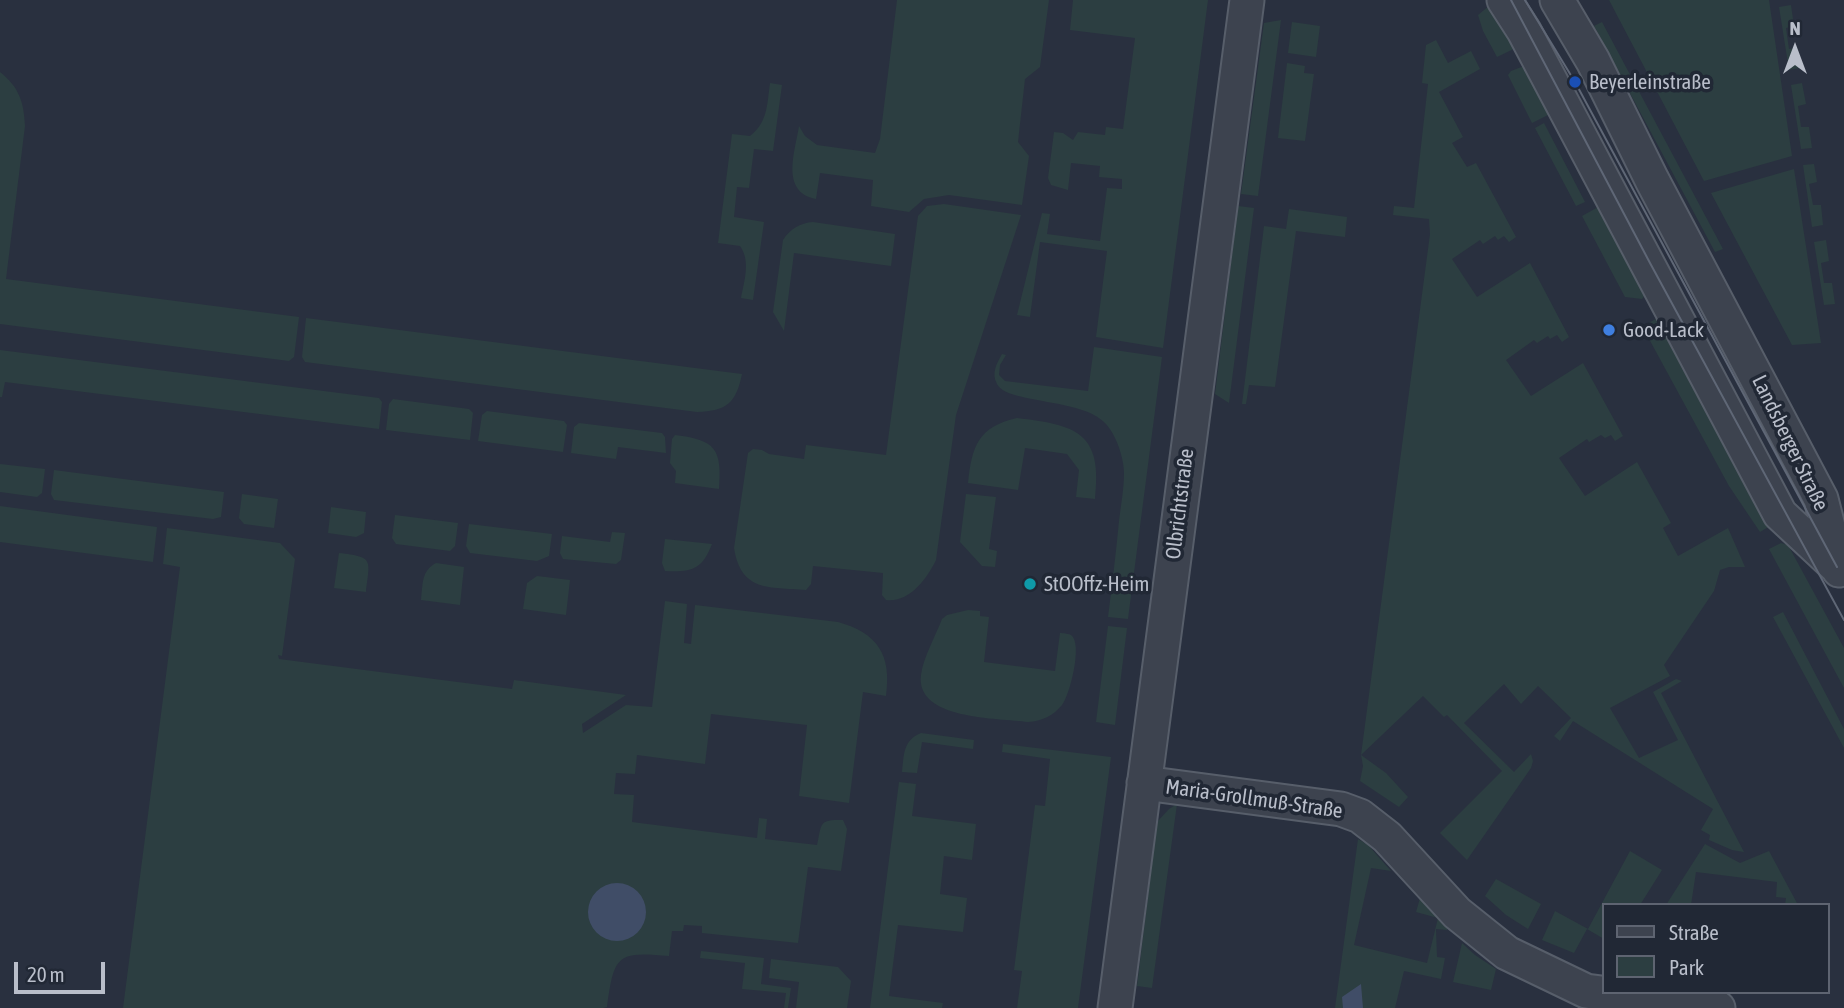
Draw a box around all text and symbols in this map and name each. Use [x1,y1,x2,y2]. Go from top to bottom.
north arrow [1760,14,1830,84]
text: N [1789,17,1801,39]
place label: Beyerleinstraße [1589,69,1711,95]
marker: Beyerleinstraße [1567,74,1583,90]
place label: Good-Lack [1623,317,1704,343]
marker: Good-Lack [1601,322,1617,338]
street label: Landsberger Straße [1746,371,1834,515]
street label: Olbrichtstraße [1161,447,1199,561]
place label: StOOffz-Heim [1044,571,1149,597]
marker: StOOffz-Heim [1022,576,1038,592]
street label: Maria-Grollmuß-Straße [1164,774,1344,824]
legend [1602,903,1830,994]
text: Straße [1669,920,1719,944]
scale bar [18,948,108,992]
text: Park [1669,955,1704,979]
text: 20 m [27,962,65,986]

